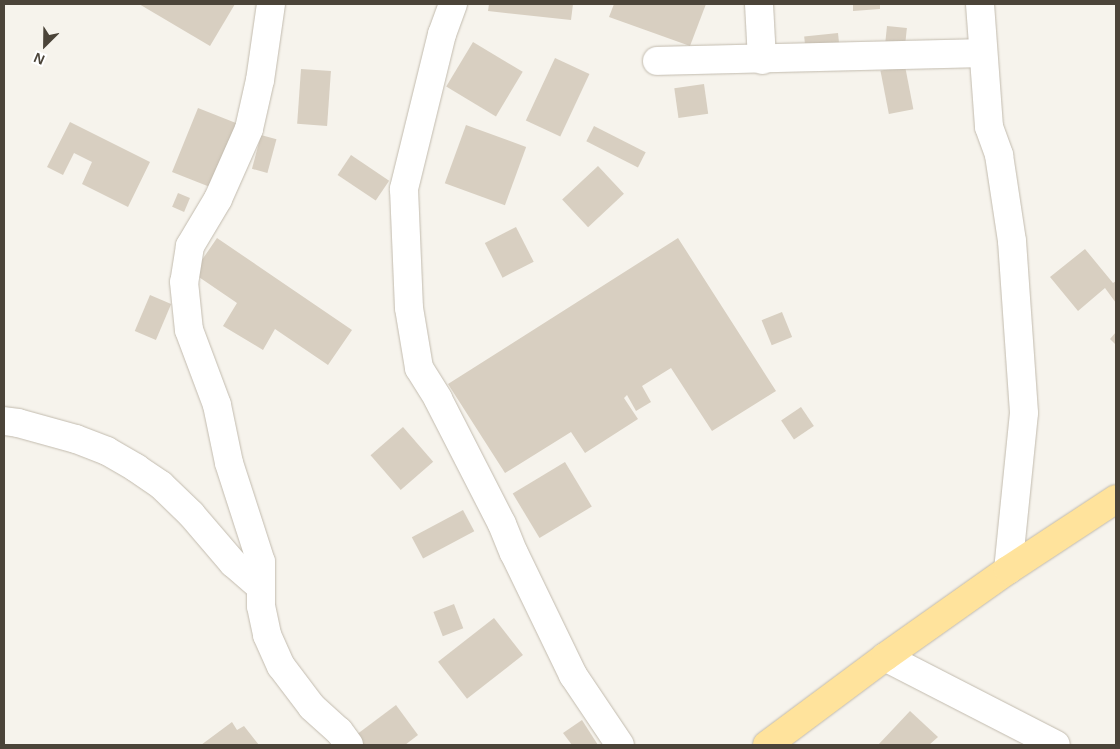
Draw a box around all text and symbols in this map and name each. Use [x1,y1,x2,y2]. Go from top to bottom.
north arrow [20,20,70,70]
text: N [31,49,47,68]

